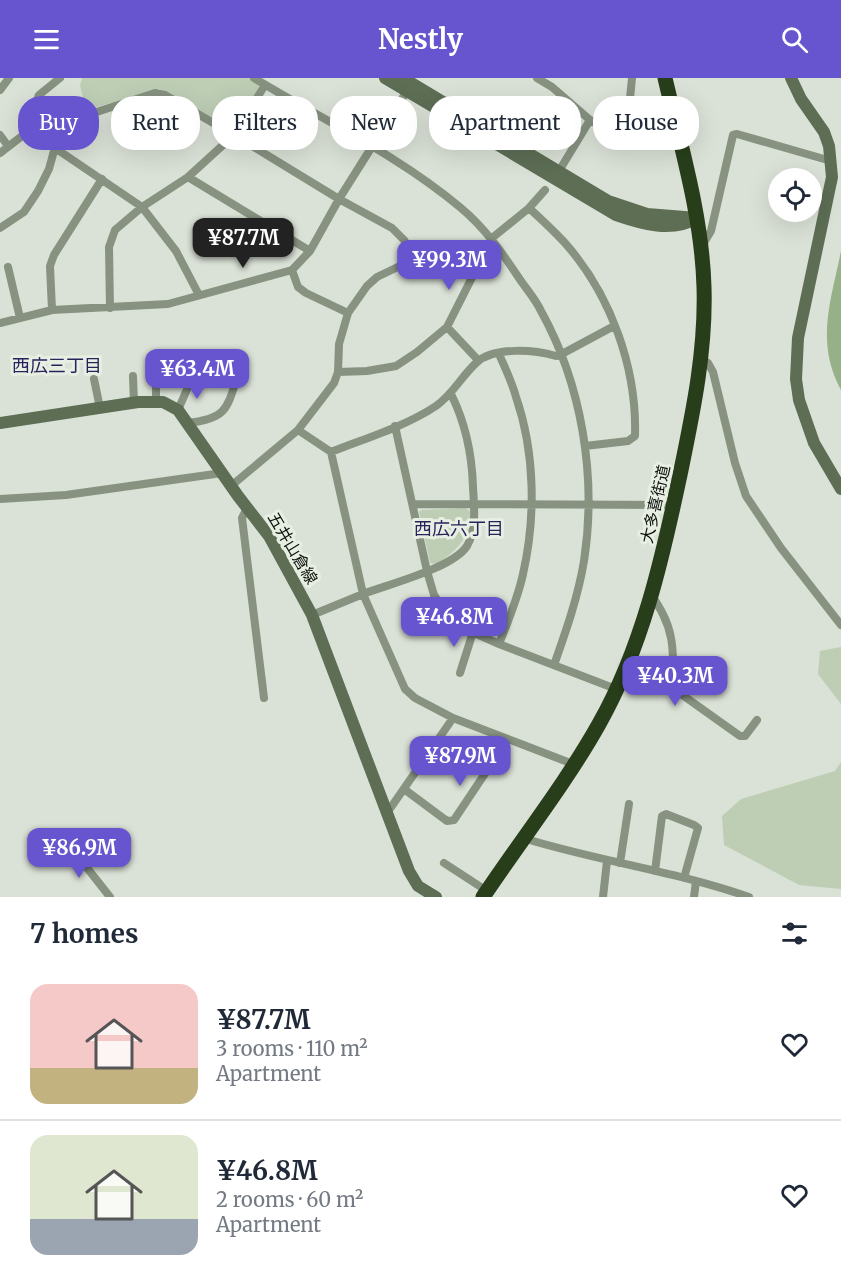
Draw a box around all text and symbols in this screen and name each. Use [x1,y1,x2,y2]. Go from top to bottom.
text: Nestly [378,22,463,56]
icon: menu [30,23,63,56]
icon: search [778,23,811,56]
chip: Buy [18,96,99,150]
chip: Rent [111,96,200,150]
chip: Filters [212,96,318,150]
chip: New [330,96,417,150]
chip: Apartment [429,96,581,150]
chip: House [593,96,699,150]
map controls [768,168,822,222]
button: locate [768,168,822,222]
pin: ¥87.7M [194,218,292,269]
text: ¥87.7M [207,225,279,250]
pin: ¥99.3M [400,240,498,291]
text: ¥99.3M [411,247,487,272]
pin: ¥63.4M [148,349,246,400]
district label: 西広三丁目 [12,354,102,377]
text: ¥63.4M [159,356,235,381]
street label: 大多喜街道 [636,463,674,545]
street label: 五井山倉線 [264,509,322,587]
district label: 西広六丁目 [414,517,504,540]
pin: ¥46.8M [405,597,503,648]
text: ¥46.8M [415,604,493,629]
pin: ¥40.3M [626,656,724,707]
text: ¥40.3M [636,663,714,688]
pin: ¥87.9M [411,736,509,787]
text: ¥87.9M [424,743,496,768]
pin: ¥86.9M [30,828,128,879]
text: ¥86.9M [41,835,117,860]
text: 7 homes [30,917,138,950]
icon: filters [778,917,811,950]
text: ¥87.7M [216,1003,311,1036]
icon: home [78,1008,150,1080]
icon: heart [778,1028,811,1061]
text: 3 rooms · 110 m² [216,1036,368,1061]
text: Apartment [216,1061,321,1086]
text: ¥46.8M [216,1154,318,1187]
icon: home [78,1159,150,1231]
icon: heart [778,1179,811,1212]
text: 2 rooms · 60 m² [216,1187,363,1212]
text: Apartment [216,1212,321,1237]

